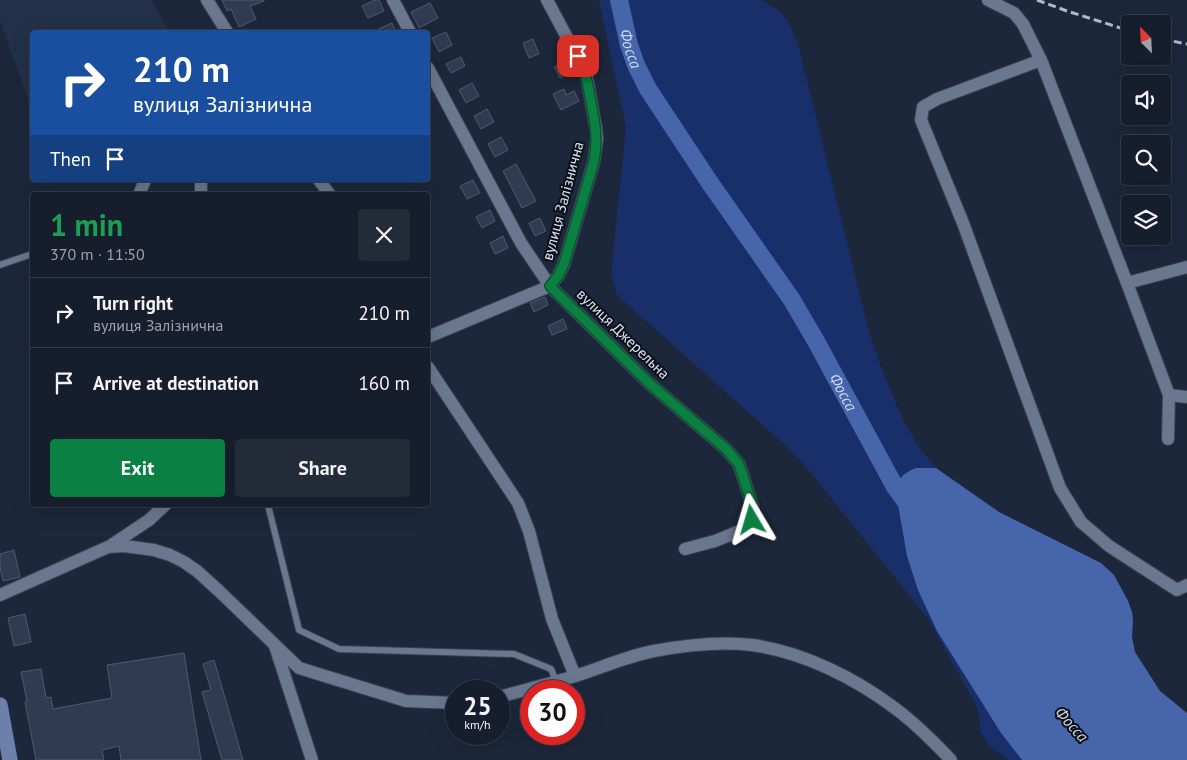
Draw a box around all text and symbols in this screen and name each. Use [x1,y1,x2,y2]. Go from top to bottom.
north arrow [1121,15,1171,65]
map controls [1121,15,1171,245]
water label: Фосса [616,27,646,71]
pin [557,35,599,77]
icon: arrive [564,42,592,70]
text: 210 m [133,46,230,92]
icon: right [50,50,115,115]
button: sound [1121,75,1171,125]
text: вулиця Залізнична [133,90,312,118]
button: search [1121,135,1171,185]
street label: вулиця Залізнична [538,139,588,262]
icon: arrive [101,145,129,173]
text: Then [50,147,91,171]
button: layers [1121,195,1171,245]
text: 1 min [50,205,123,244]
button: close [358,209,410,261]
text: 370 m · 11:50 [50,244,145,264]
street label: вулиця Джерельна [573,284,674,383]
text: Turn right [93,291,173,315]
icon: right [50,299,78,327]
text: 210 m [358,301,410,325]
text: вулиця Залізнична [93,315,223,335]
icon: arrive [50,369,78,397]
water label: Фосса [825,370,862,415]
text: Arrive at destination [93,371,259,395]
text: 160 m [358,371,410,395]
button: Exit [50,439,225,497]
button: Share [235,439,410,497]
position arrow [725,493,777,545]
speed limit sign: 30 [520,680,585,745]
text: 25 [463,690,492,722]
water label: Фосса [1051,702,1093,746]
text: km/h [464,717,491,732]

